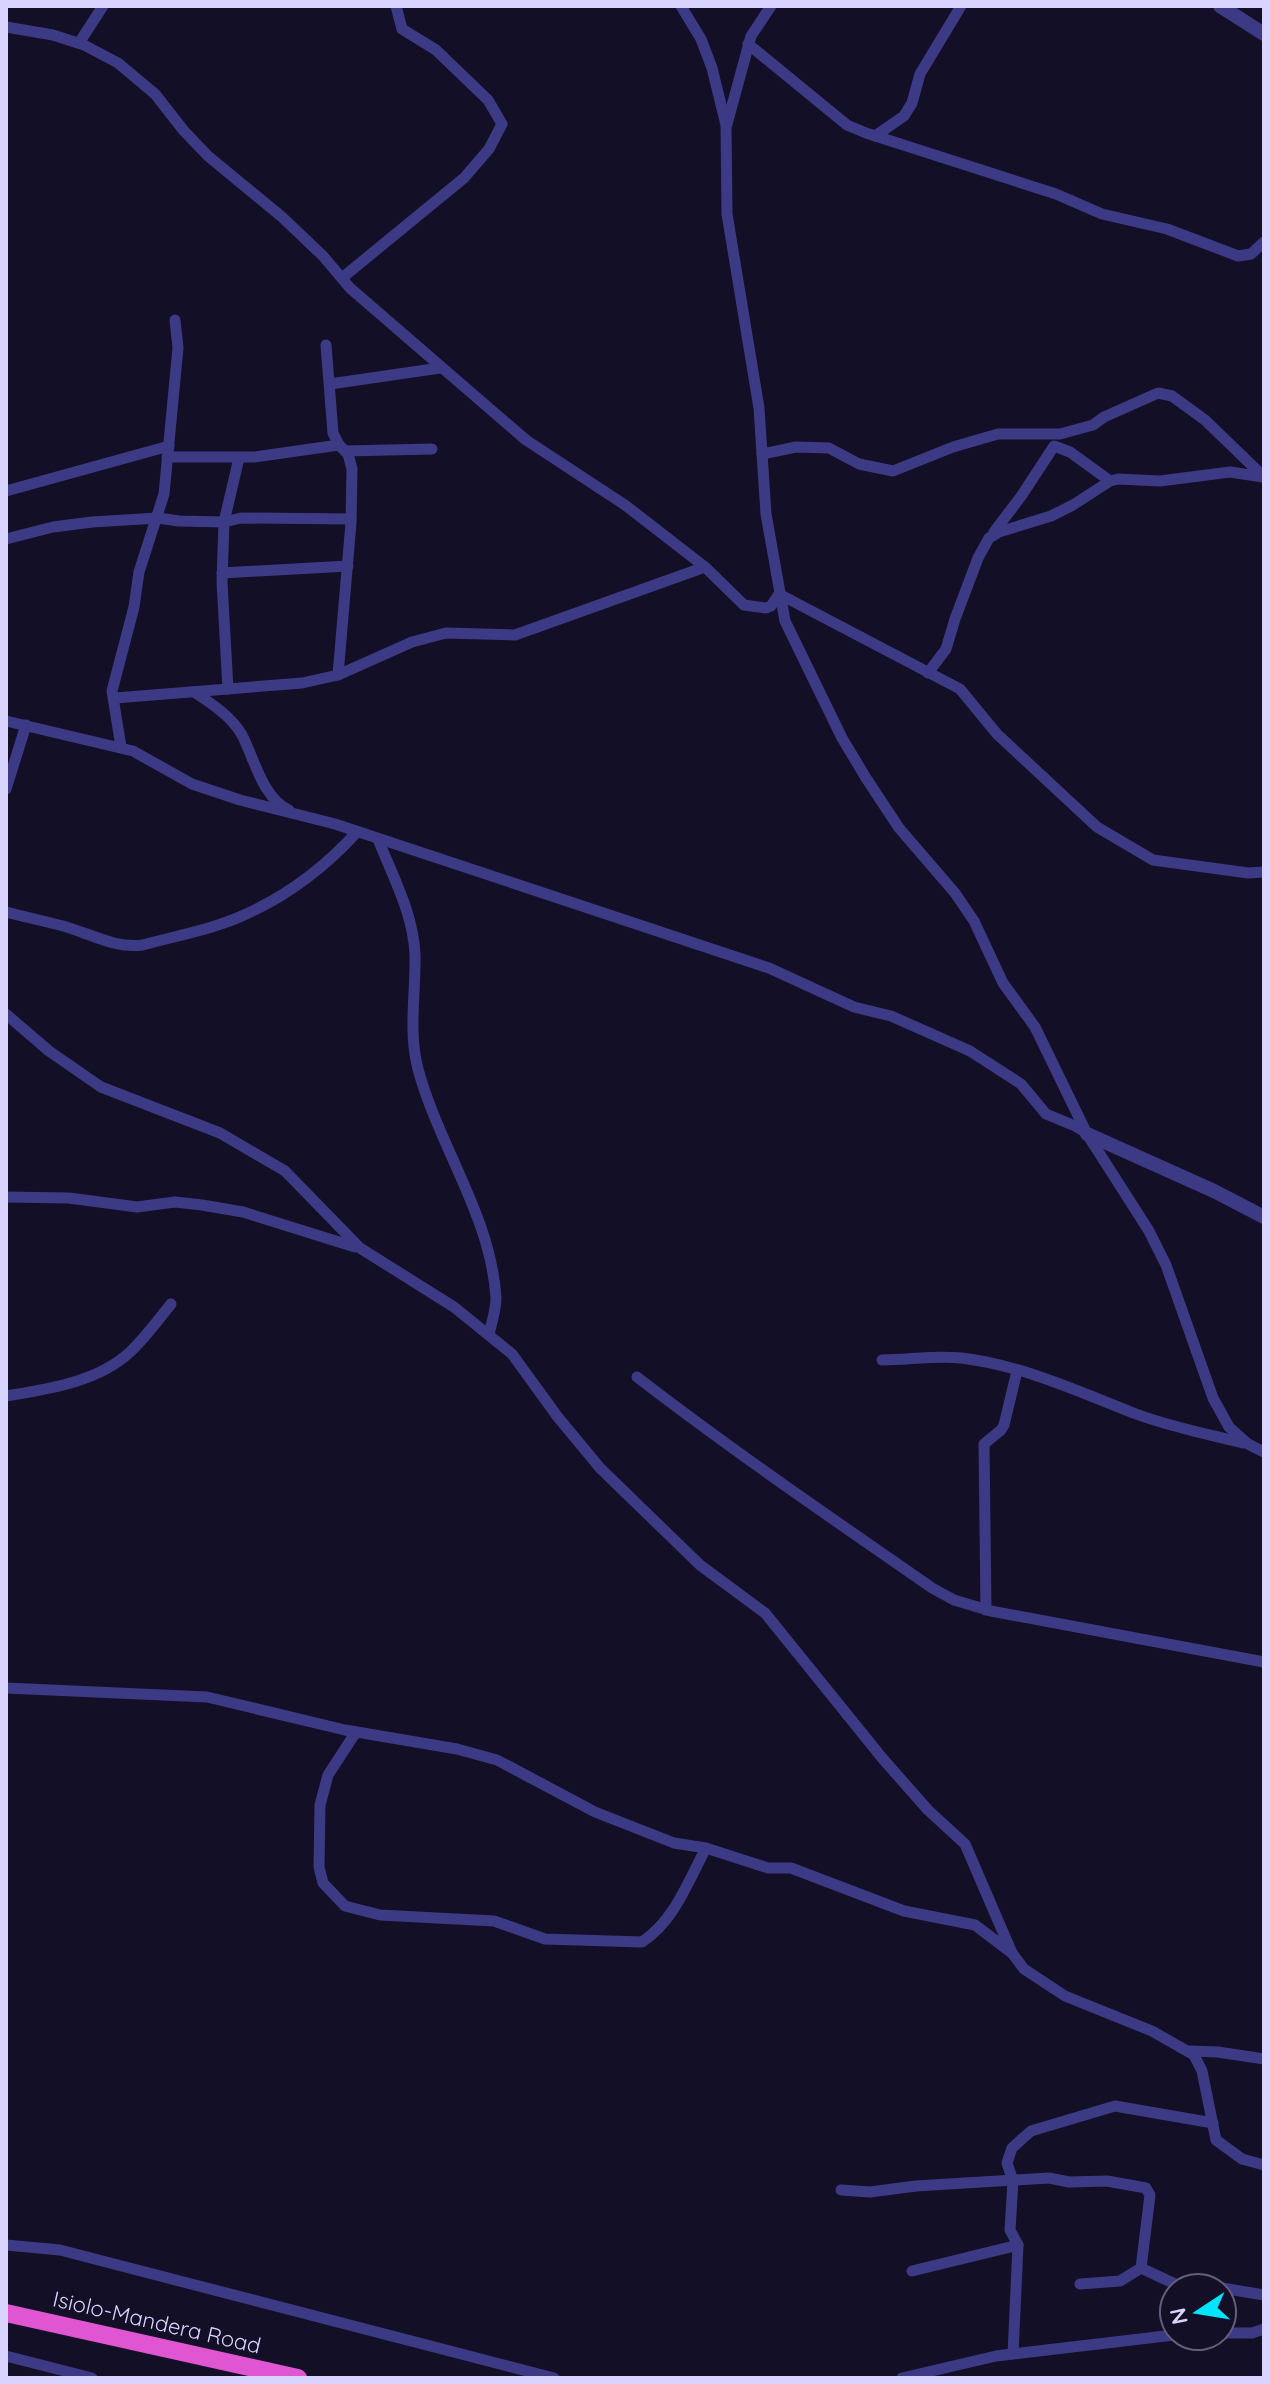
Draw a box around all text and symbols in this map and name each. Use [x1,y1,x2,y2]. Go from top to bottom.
north arrow [1158,2272,1238,2352]
street label: Isiolo-Mandera Road [50,2284,264,2360]
text: N [1163,2305,1194,2327]

